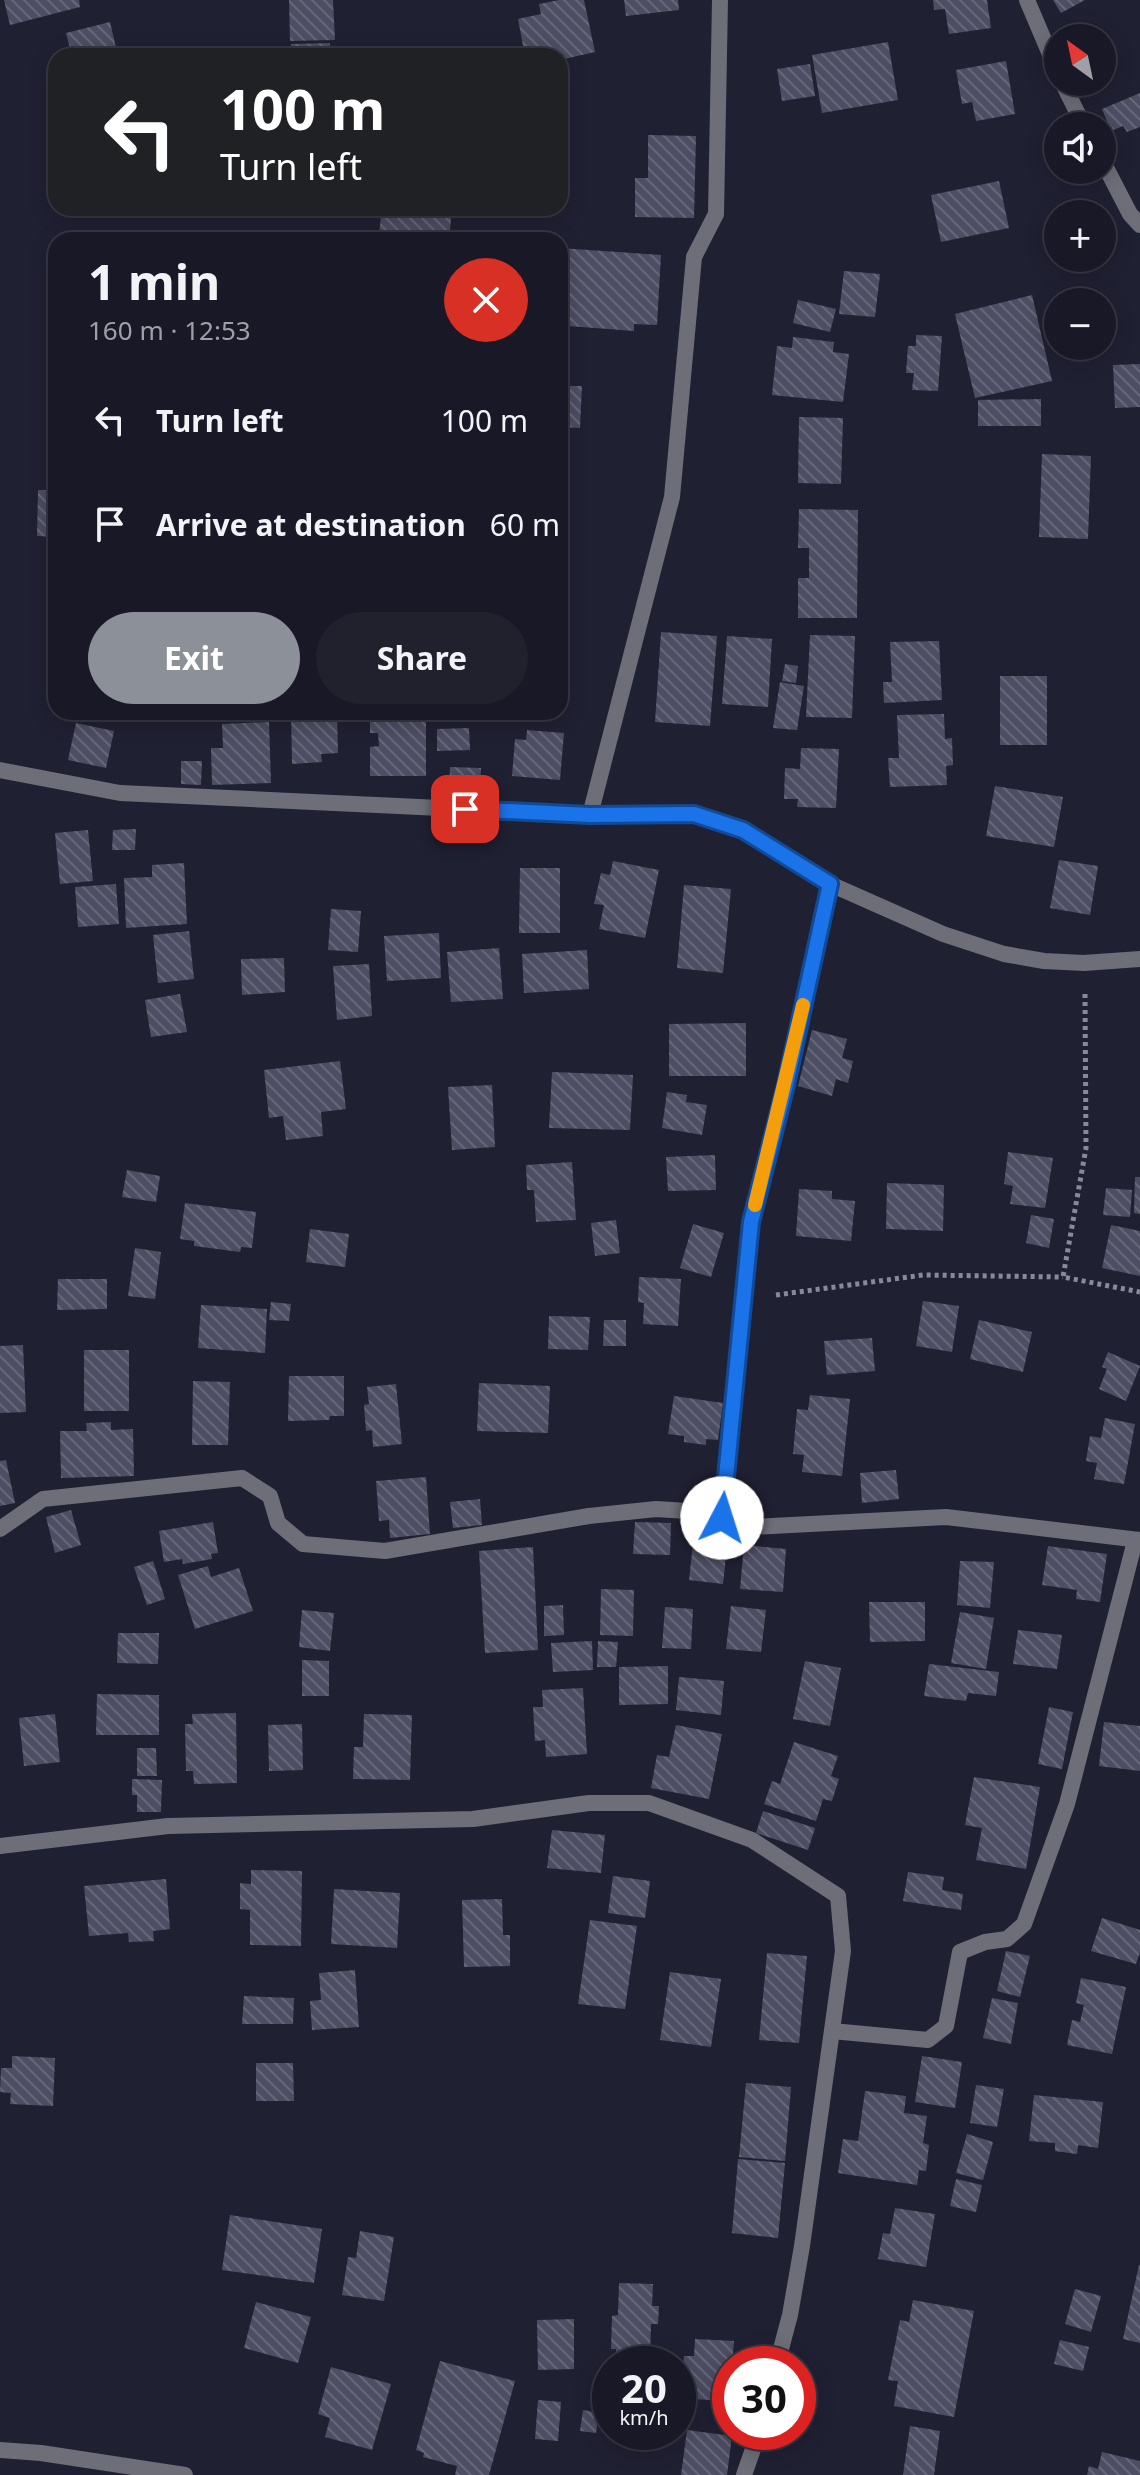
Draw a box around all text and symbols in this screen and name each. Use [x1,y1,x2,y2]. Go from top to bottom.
north arrow [1044,24,1116,96]
map controls [1044,24,1116,360]
text: 100 m [220,70,385,146]
icon: left [88,80,192,184]
button: sound [1044,112,1116,184]
text: Turn left [220,142,362,191]
button: + [1044,200,1116,272]
text: 1 min [88,249,220,314]
button: close [444,258,528,342]
button: − [1044,288,1116,360]
text: 160 m · 12:53 [88,312,251,348]
icon: left [88,398,132,442]
text: Turn left [156,400,284,441]
text: 100 m [441,400,528,441]
icon: arrive [88,502,132,546]
text: Arrive at destination [156,504,466,545]
text: 60 m [490,504,560,545]
button: Exit [88,612,300,704]
button: Share [316,612,528,704]
pin [431,775,499,843]
icon: arrive [443,787,487,831]
position arrow [680,1476,764,1560]
speed limit sign: 30 [712,2346,816,2450]
text: 20 [621,2360,667,2415]
text: km/h [619,2404,669,2431]

